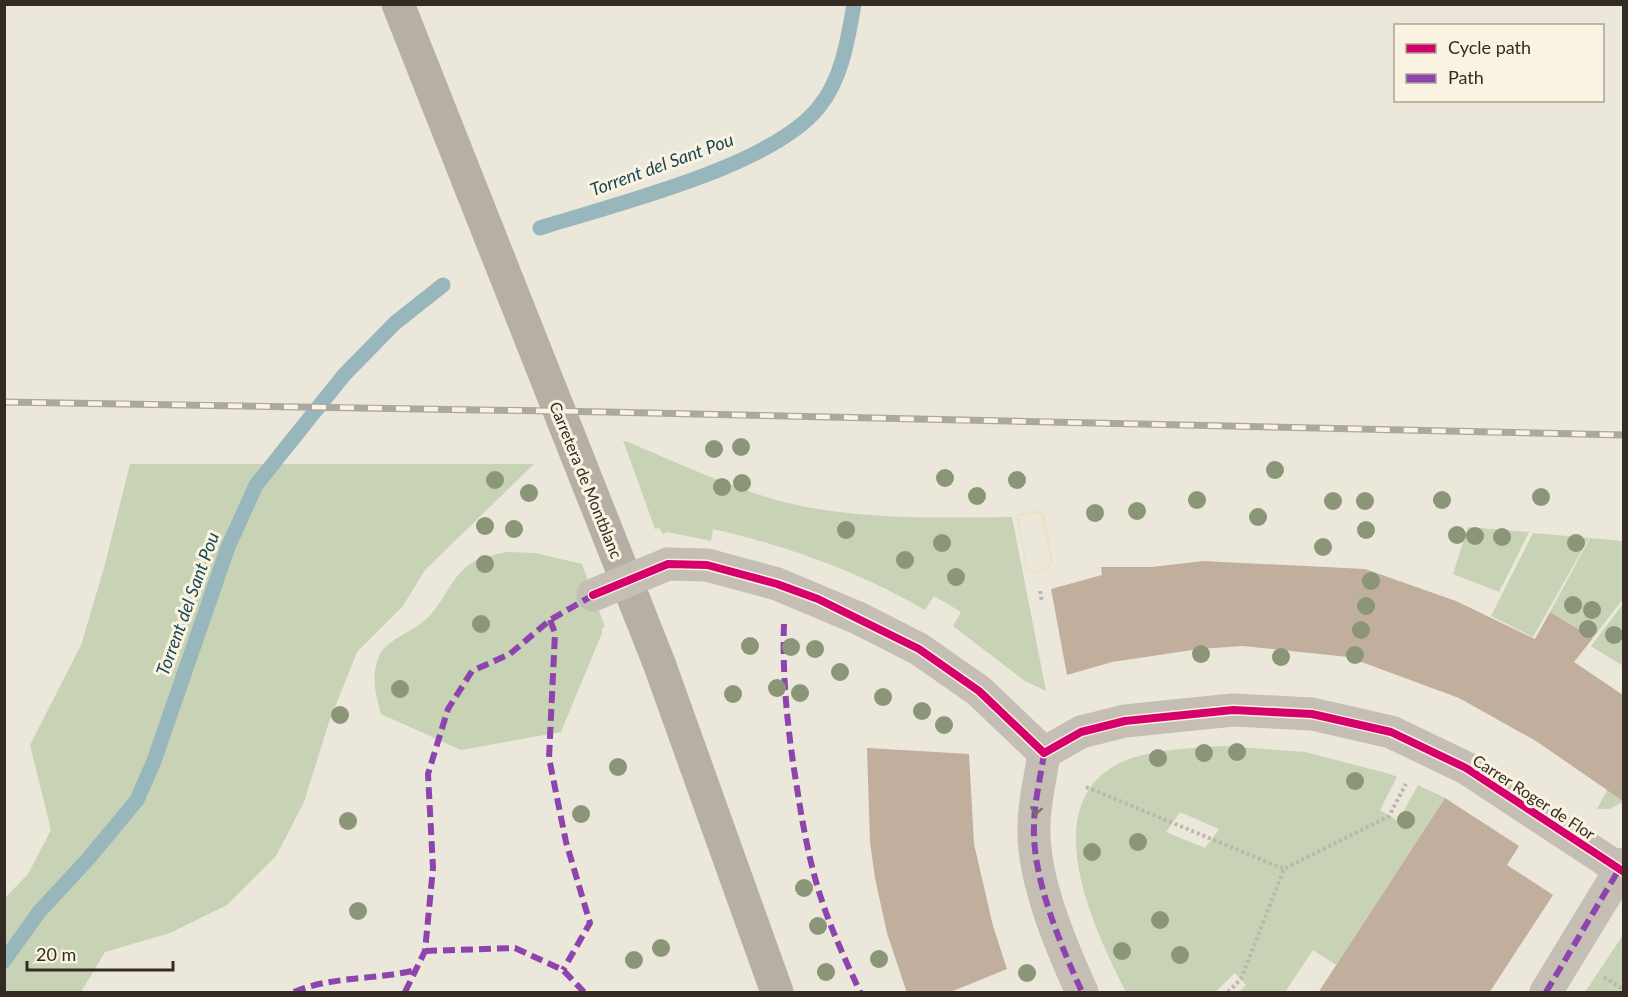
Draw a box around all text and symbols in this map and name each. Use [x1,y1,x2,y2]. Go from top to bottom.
legend [1394,24,1604,102]
text: Cycle path [1448,36,1531,58]
text: Path [1448,66,1484,88]
water label: Torrent del Sant Pou [587,128,736,200]
street label: Carretera de Montblanc [546,399,627,561]
water label: Torrent del Sant Pou [151,529,223,678]
street label: Carrer Roger de Flor [1470,750,1599,843]
one-way arrow [1030,806,1042,815]
scale bar [27,934,172,972]
text: 20 m [36,943,76,965]

